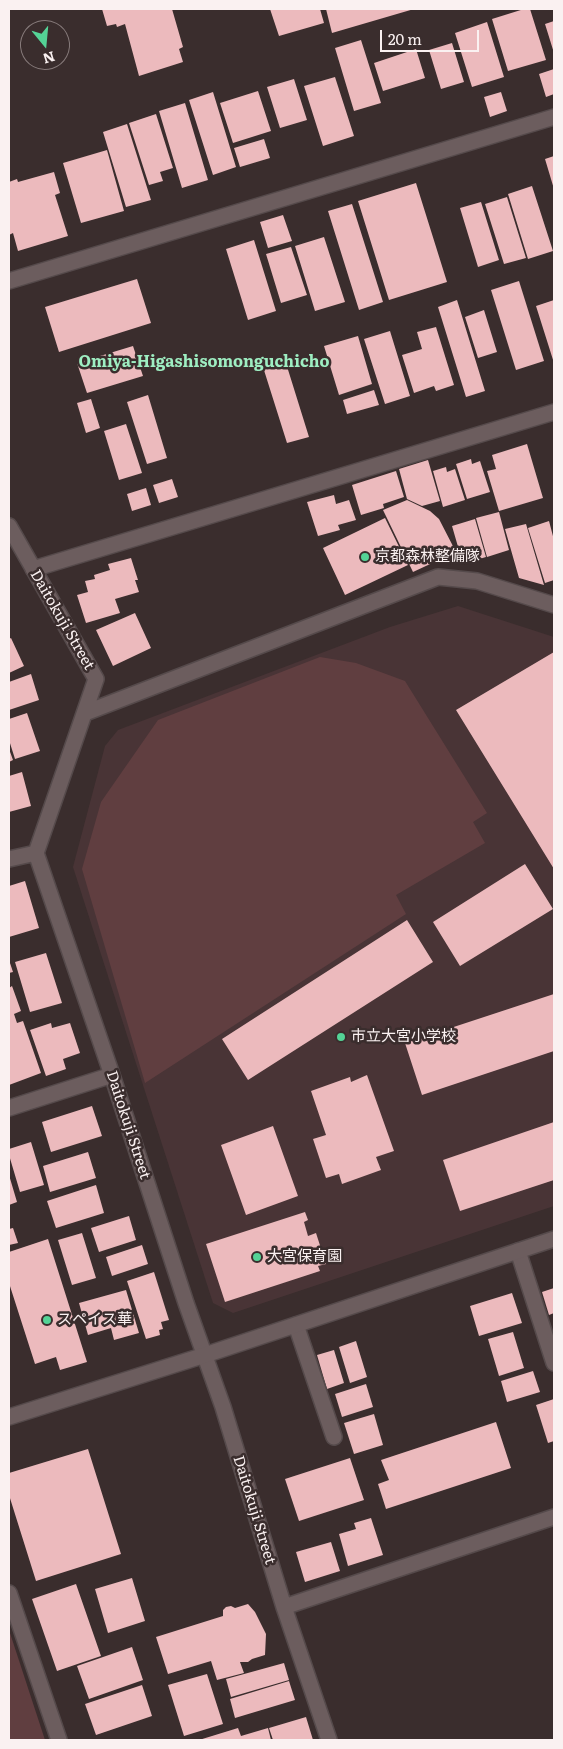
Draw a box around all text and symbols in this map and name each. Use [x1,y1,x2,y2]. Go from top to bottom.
north arrow [20,20,70,70]
scale bar [383,20,482,52]
text: 20 m [388,27,422,50]
text: N [41,47,58,70]
district label: Omiya-Higashisomonguchicho [79,352,329,372]
place label: 京都森林整備隊 [375,548,480,566]
marker: 京都森林整備隊 [359,551,371,563]
street label: Daitokuji Street [26,567,98,673]
place label: 市立大宮小学校 [351,1028,456,1046]
marker: 市立大宮小学校 [335,1031,347,1043]
street label: Daitokuji Street [102,1069,154,1181]
place label: 大宮保育園 [267,1248,342,1266]
marker: 大宮保育園 [251,1251,263,1263]
place label: スペイス華 [57,1311,132,1329]
marker: スペイス華 [41,1314,53,1326]
street label: Daitokuji Street [229,1453,279,1567]

